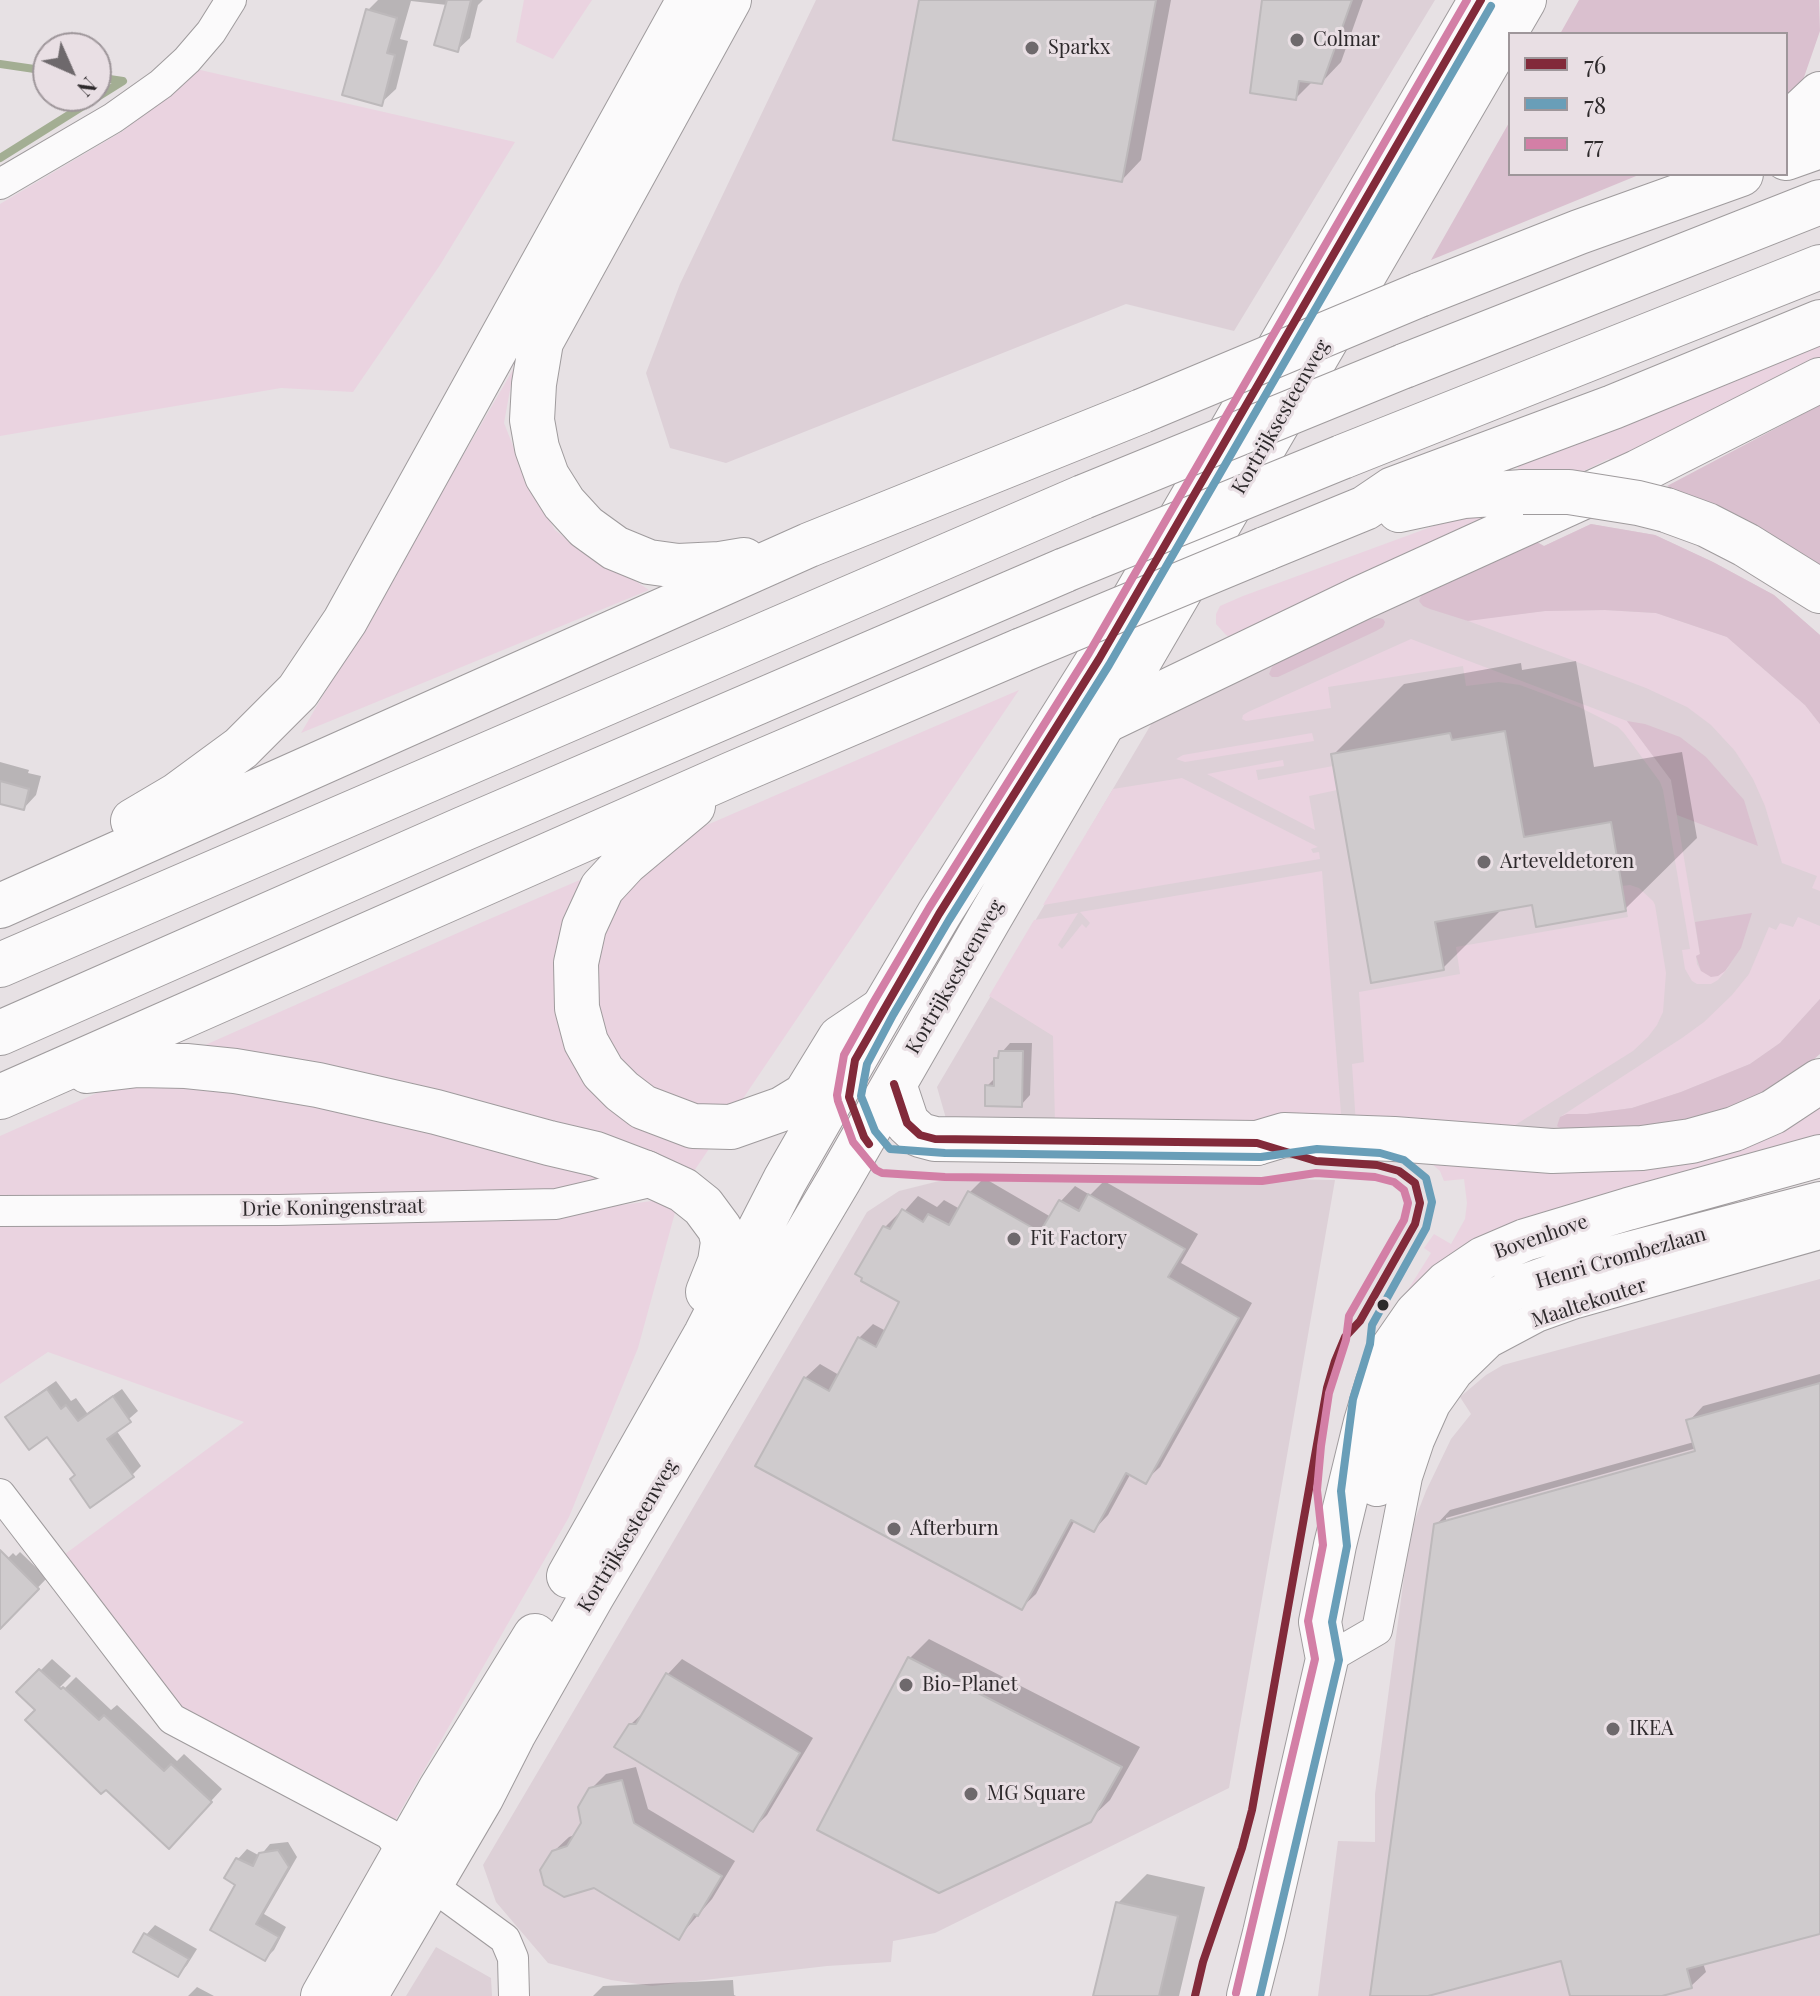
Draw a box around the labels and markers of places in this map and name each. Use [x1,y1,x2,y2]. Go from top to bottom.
place label: Colmar [1313,28,1380,52]
marker: Colmar [1288,31,1306,49]
place label: Sparkx [1048,36,1110,60]
marker: Sparkx [1023,39,1041,57]
place label: Arteveldetoren [1500,850,1634,874]
marker: Arteveldetoren [1475,853,1493,871]
place label: Fit Factory [1030,1227,1127,1251]
marker: Fit Factory [1005,1230,1023,1248]
unlabelled marker [1375,1297,1391,1313]
place label: Afterburn [910,1517,999,1541]
marker: Afterburn [885,1520,903,1538]
place label: Bio-Planet [922,1673,1017,1697]
marker: Bio-Planet [897,1676,915,1694]
place label: IKEA [1629,1717,1674,1741]
marker: IKEA [1604,1720,1622,1738]
place label: MG Square [987,1782,1086,1806]
marker: MG Square [962,1785,980,1803]

